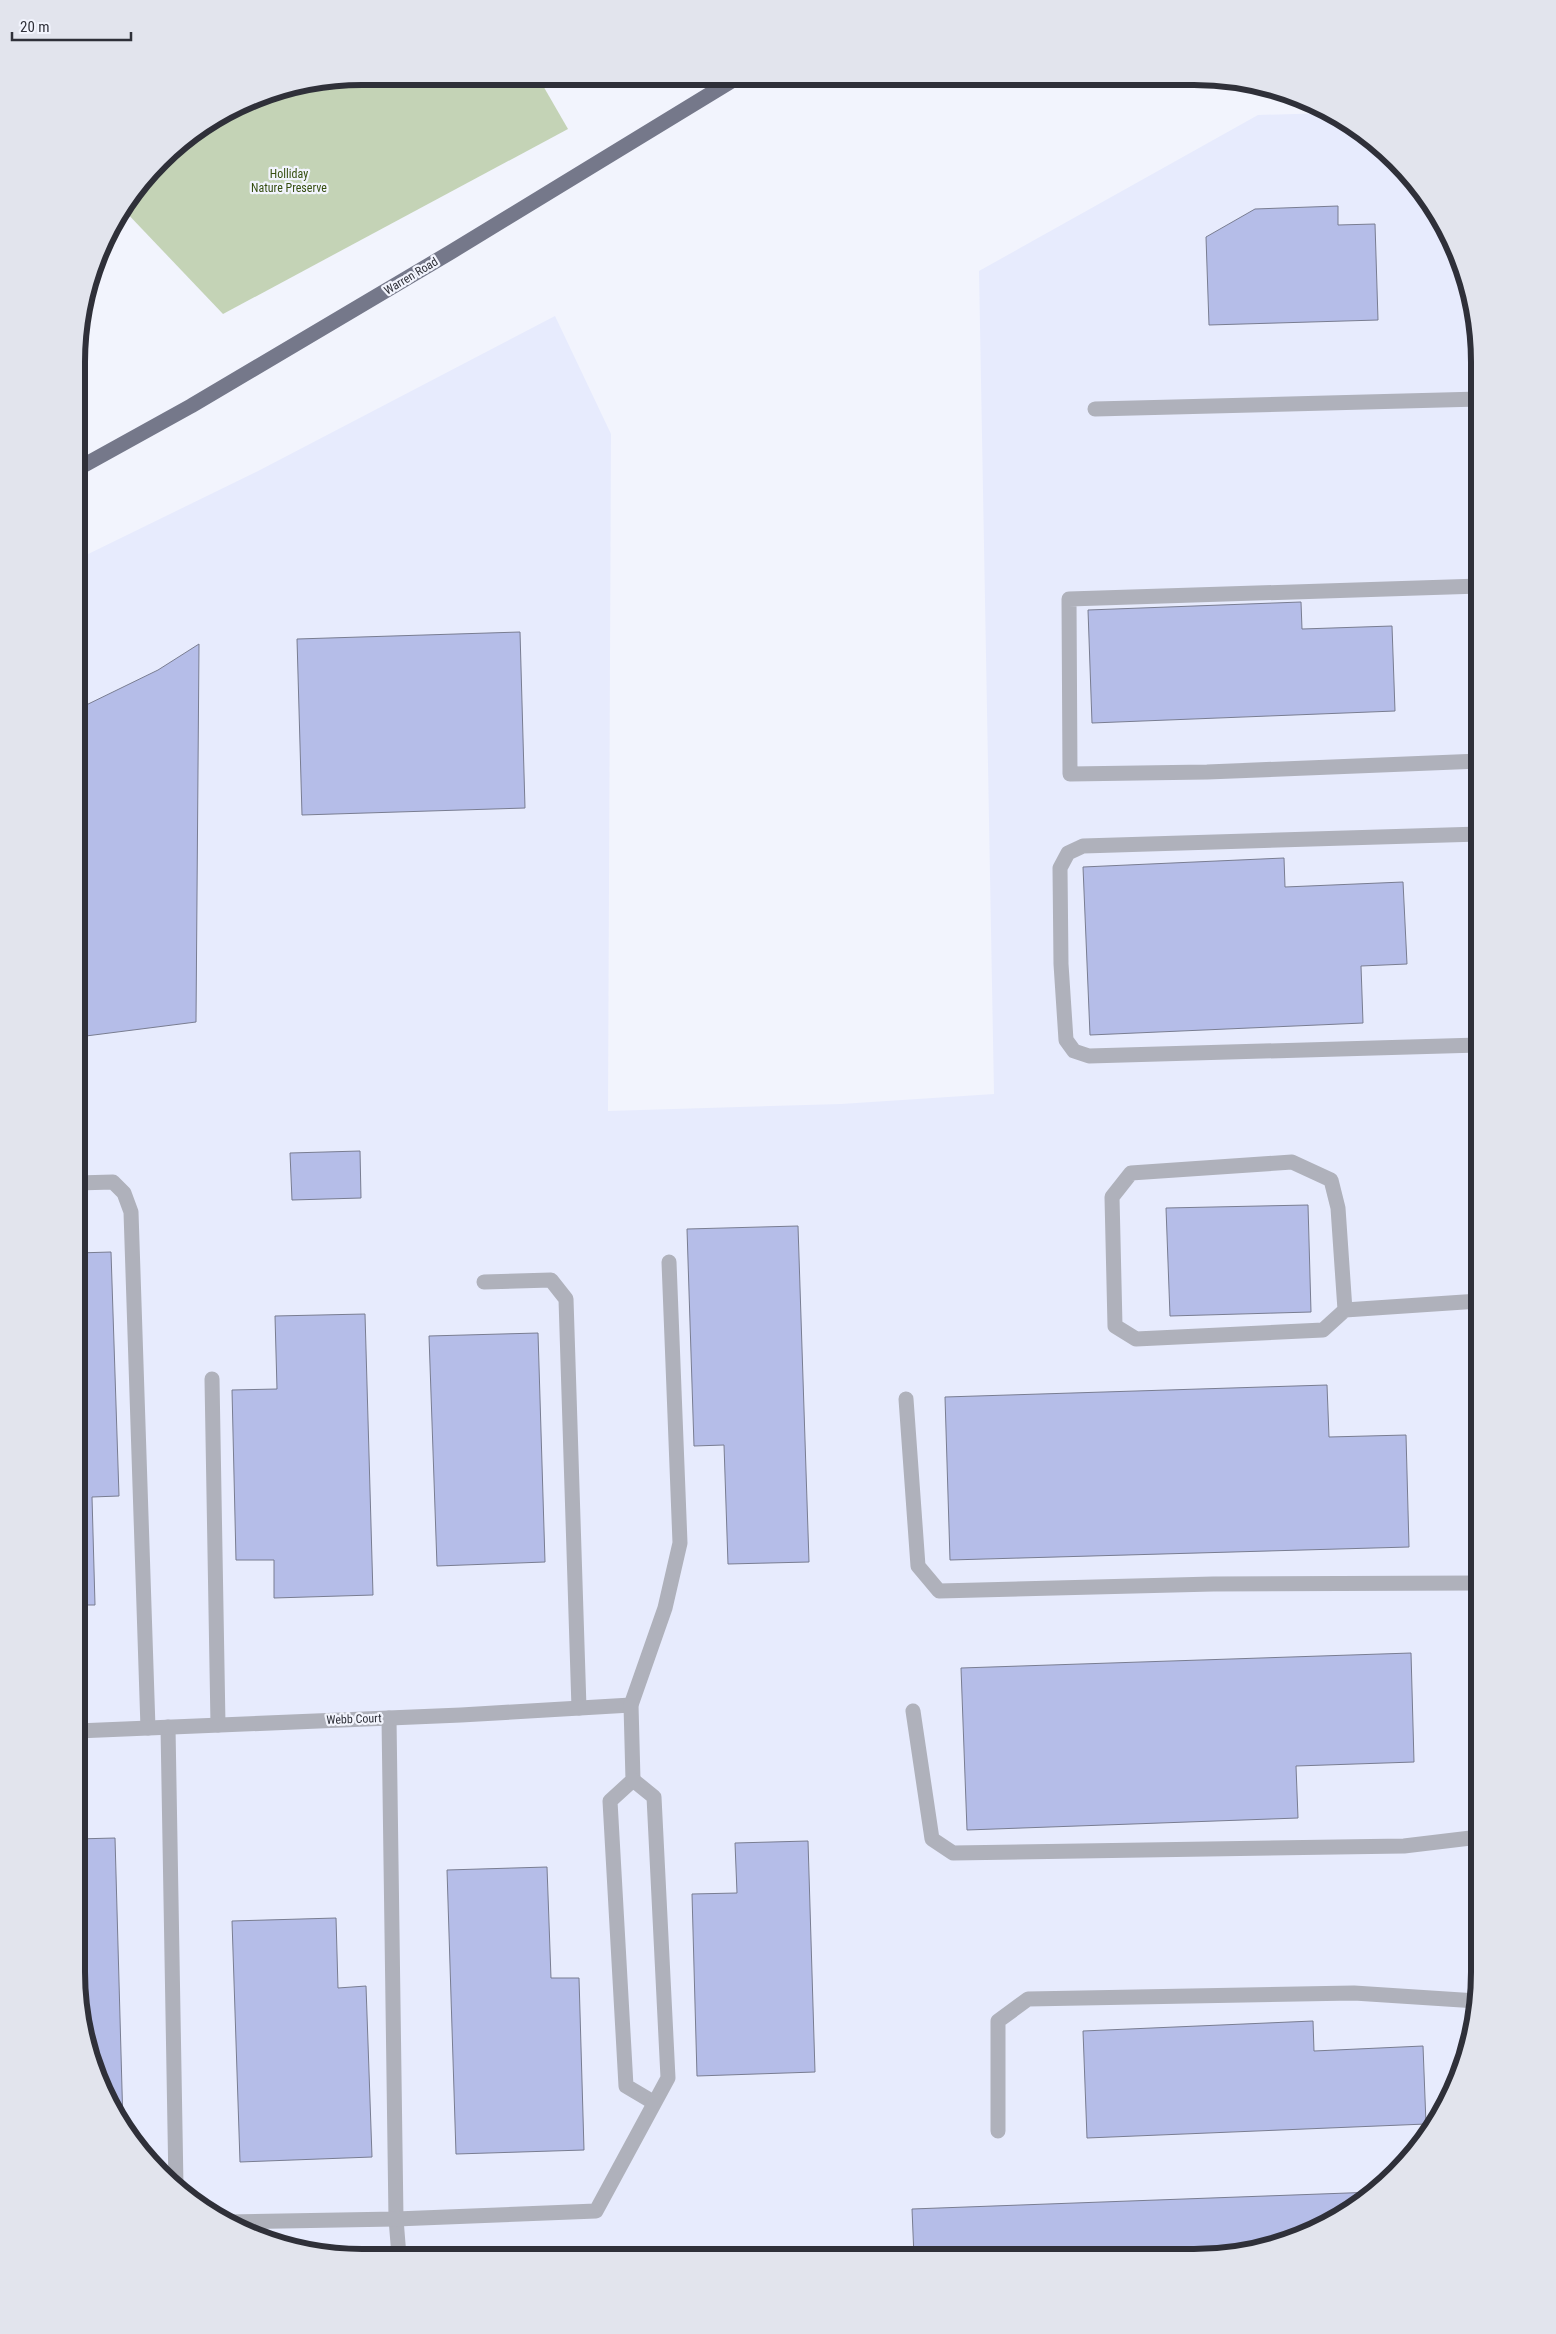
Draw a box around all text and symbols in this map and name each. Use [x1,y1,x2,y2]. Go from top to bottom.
scale bar [12,10,131,42]
text: 20 m [20,18,50,36]
park label: Holliday Nature Preserve [251,167,327,195]
street label: Warren Road [382,254,440,297]
street label: Webb Court [326,1711,382,1727]

